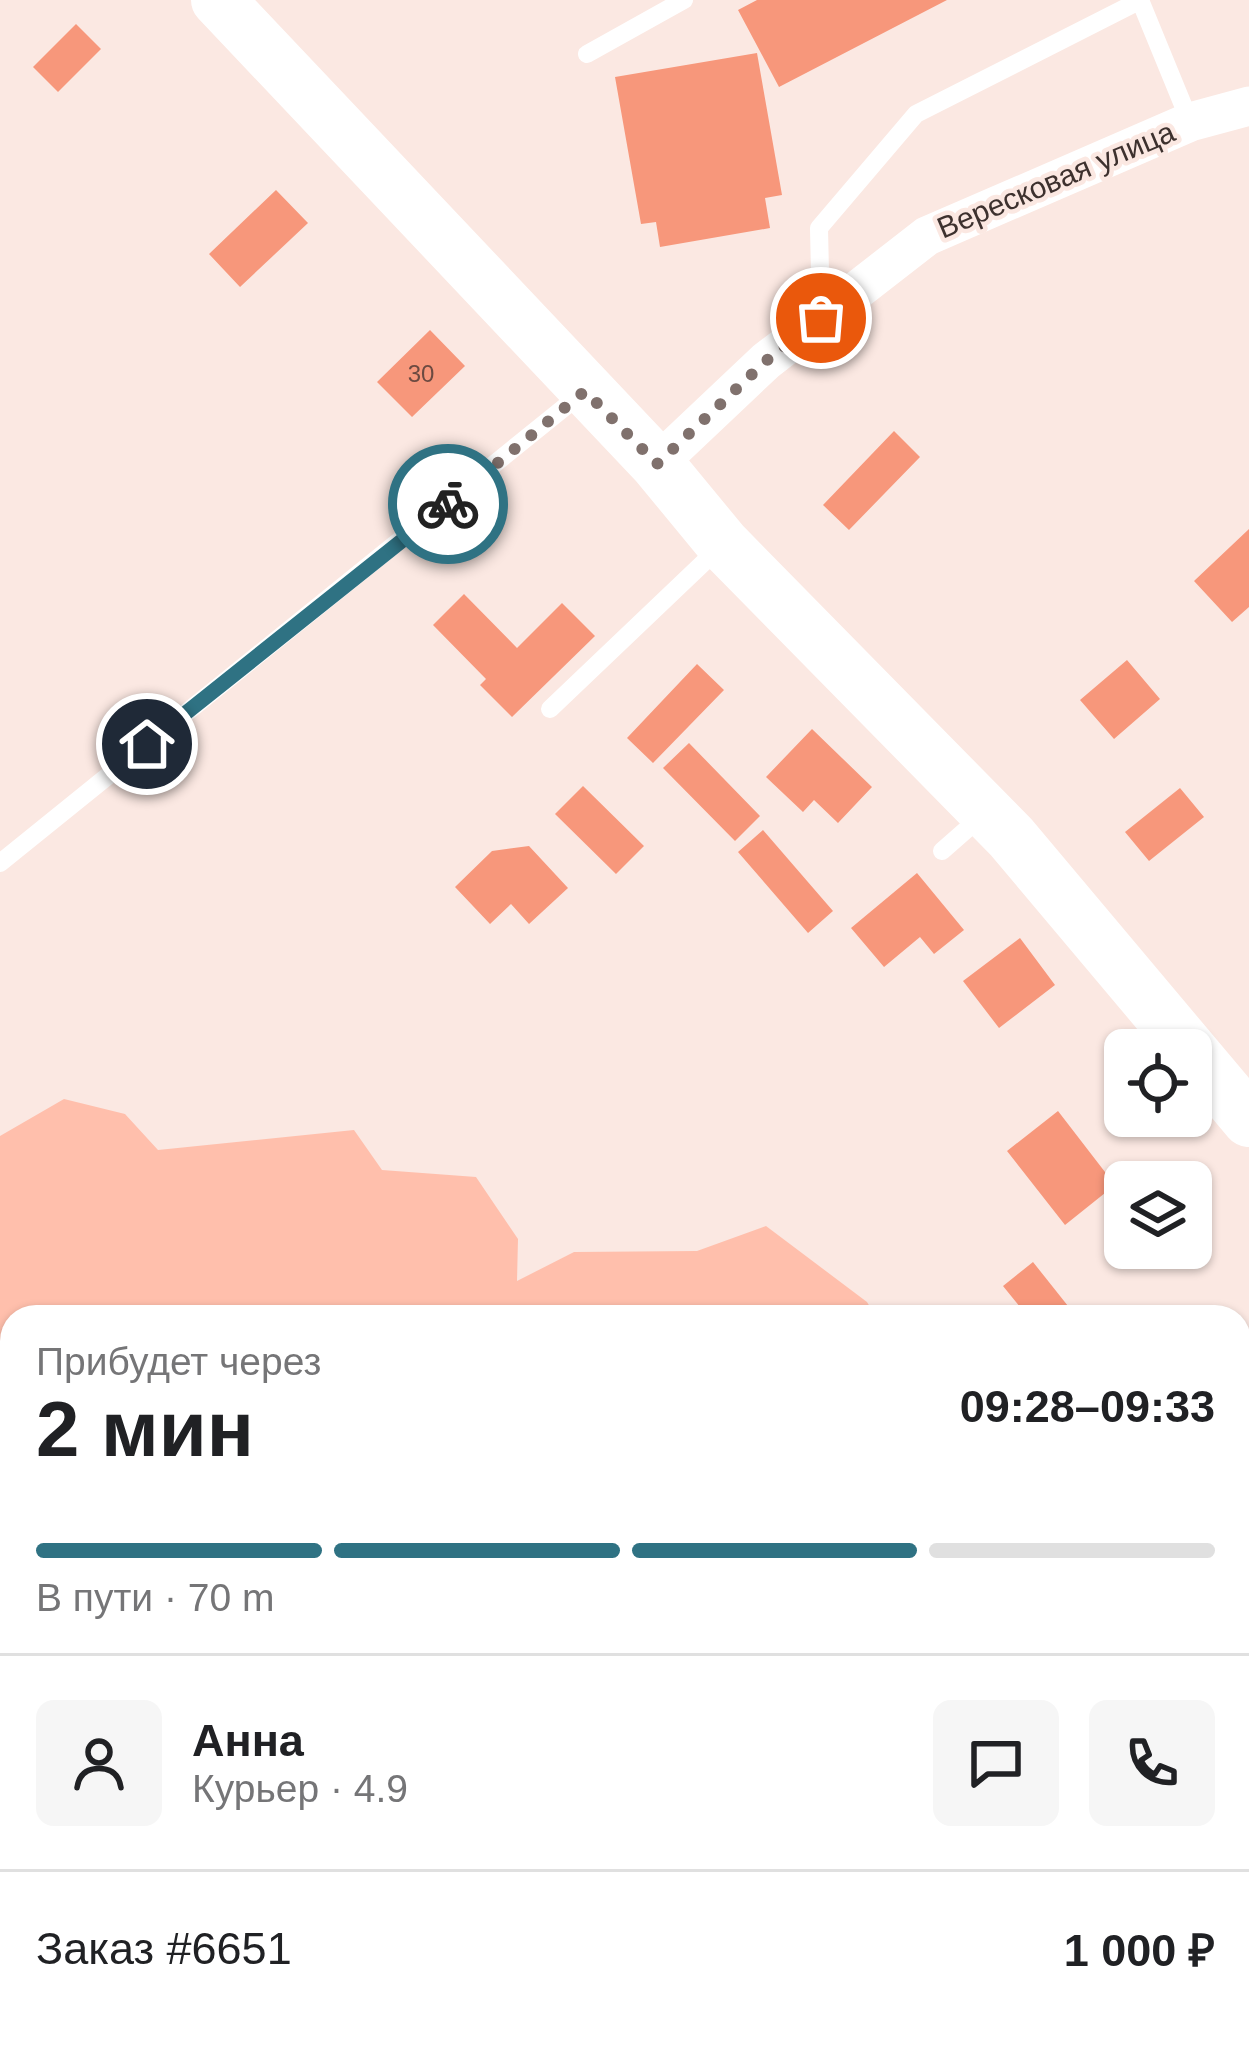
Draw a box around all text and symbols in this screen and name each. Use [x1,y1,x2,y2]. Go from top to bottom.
street label: Вересковая улица [932,114,1180,244]
pin [770,267,872,369]
icon: bag [788,285,854,351]
house number: 30 [408,360,434,387]
courier [388,444,508,564]
icon: bike [415,471,481,537]
pin [96,693,198,795]
icon: home [114,711,180,777]
map controls [1104,1029,1212,1269]
button: locate [1104,1029,1212,1137]
button: layers [1104,1161,1212,1269]
text: Прибудет через [36,1340,321,1383]
text: 09:28–09:33 [960,1381,1215,1432]
text: 2 мин [36,1385,254,1473]
text: В пути · 70 m [36,1576,274,1619]
button: person [36,1700,162,1826]
button: chat [933,1700,1059,1826]
button: phone [1089,1700,1215,1826]
text: Анна [192,1715,304,1766]
text: Курьер · 4.9 [192,1767,408,1810]
text: Заказ #6651 [36,1923,292,1974]
text: 1 000 ₽ [1064,1925,1215,1976]

